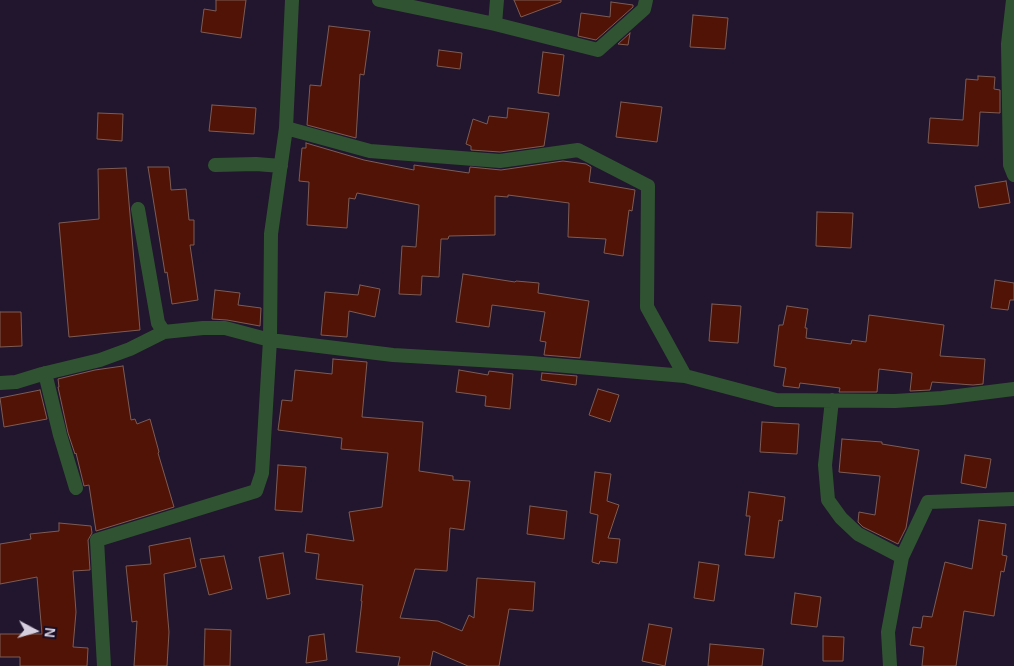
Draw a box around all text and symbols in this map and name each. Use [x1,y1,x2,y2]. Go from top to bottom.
north arrow [10,606,60,656]
text: N [41,627,58,638]

